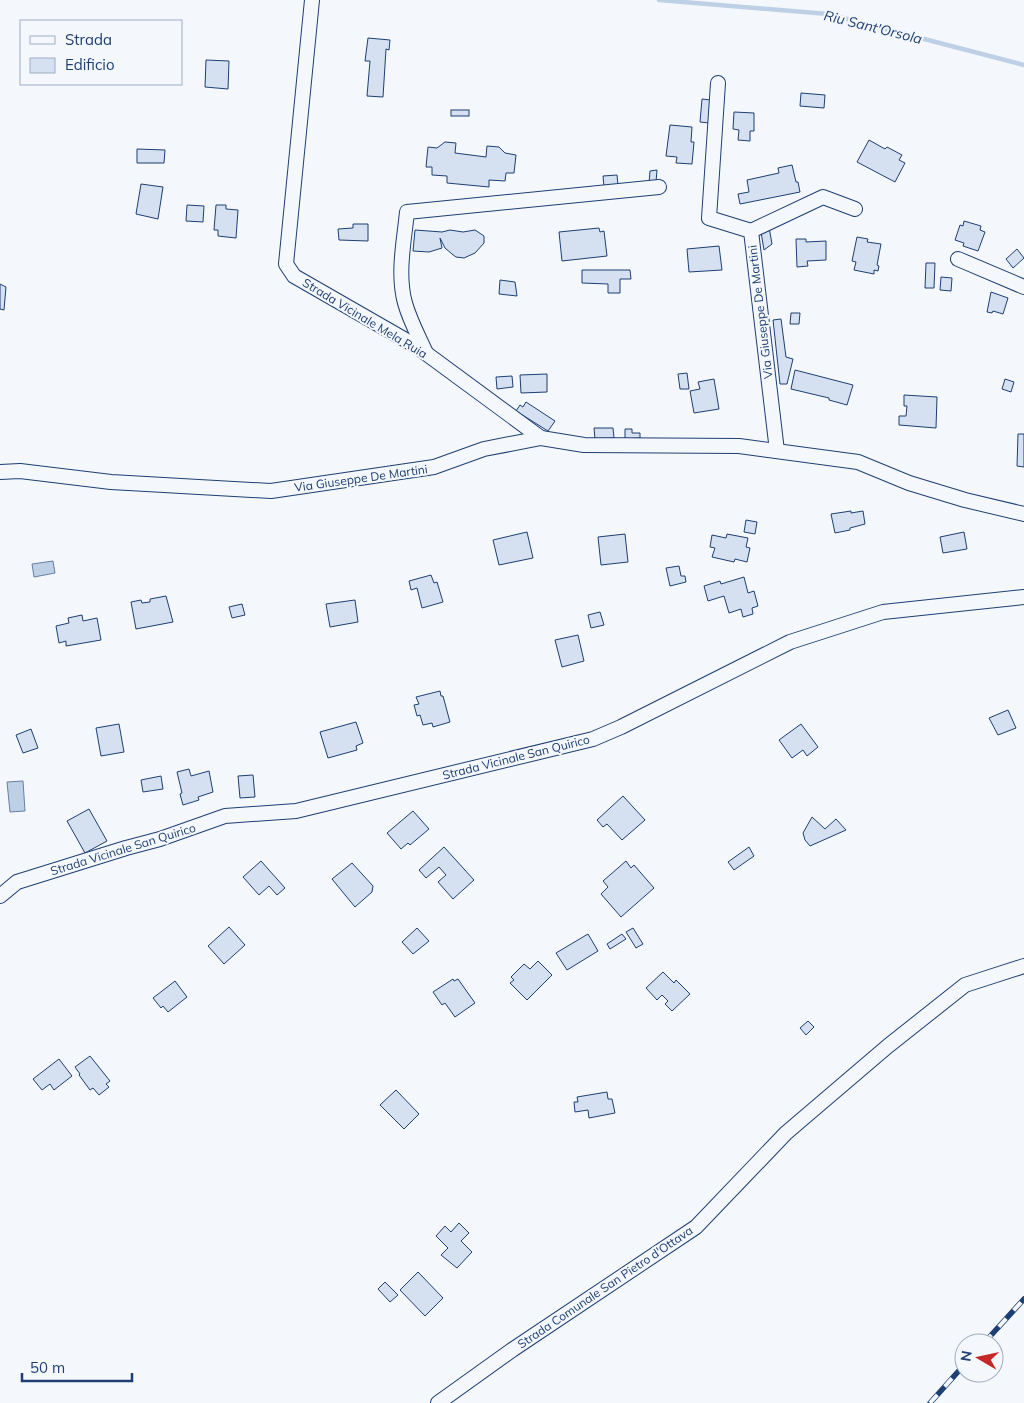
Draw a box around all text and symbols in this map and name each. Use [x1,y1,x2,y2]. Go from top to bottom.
water label: Riu Sant'Orsola [822,6,924,48]
legend [20,20,182,85]
text: Strada [65,30,112,49]
text: Edificio [65,55,115,74]
street label: Via Giuseppe De Martini [744,244,776,380]
street label: Strada Vicinale Mela Ruia [300,275,430,361]
street label: Via Giuseppe De Martini [293,461,429,495]
street label: Strada Vicinale San Quirico [441,731,591,783]
street label: Strada Vicinale San Quirico [48,820,198,878]
street label: Strada Comunale San Pietro d'Ottava [515,1223,695,1351]
north arrow [954,1333,1004,1383]
text: N [956,1349,976,1363]
scale bar [22,1350,132,1382]
text: 50 m [30,1358,65,1377]

